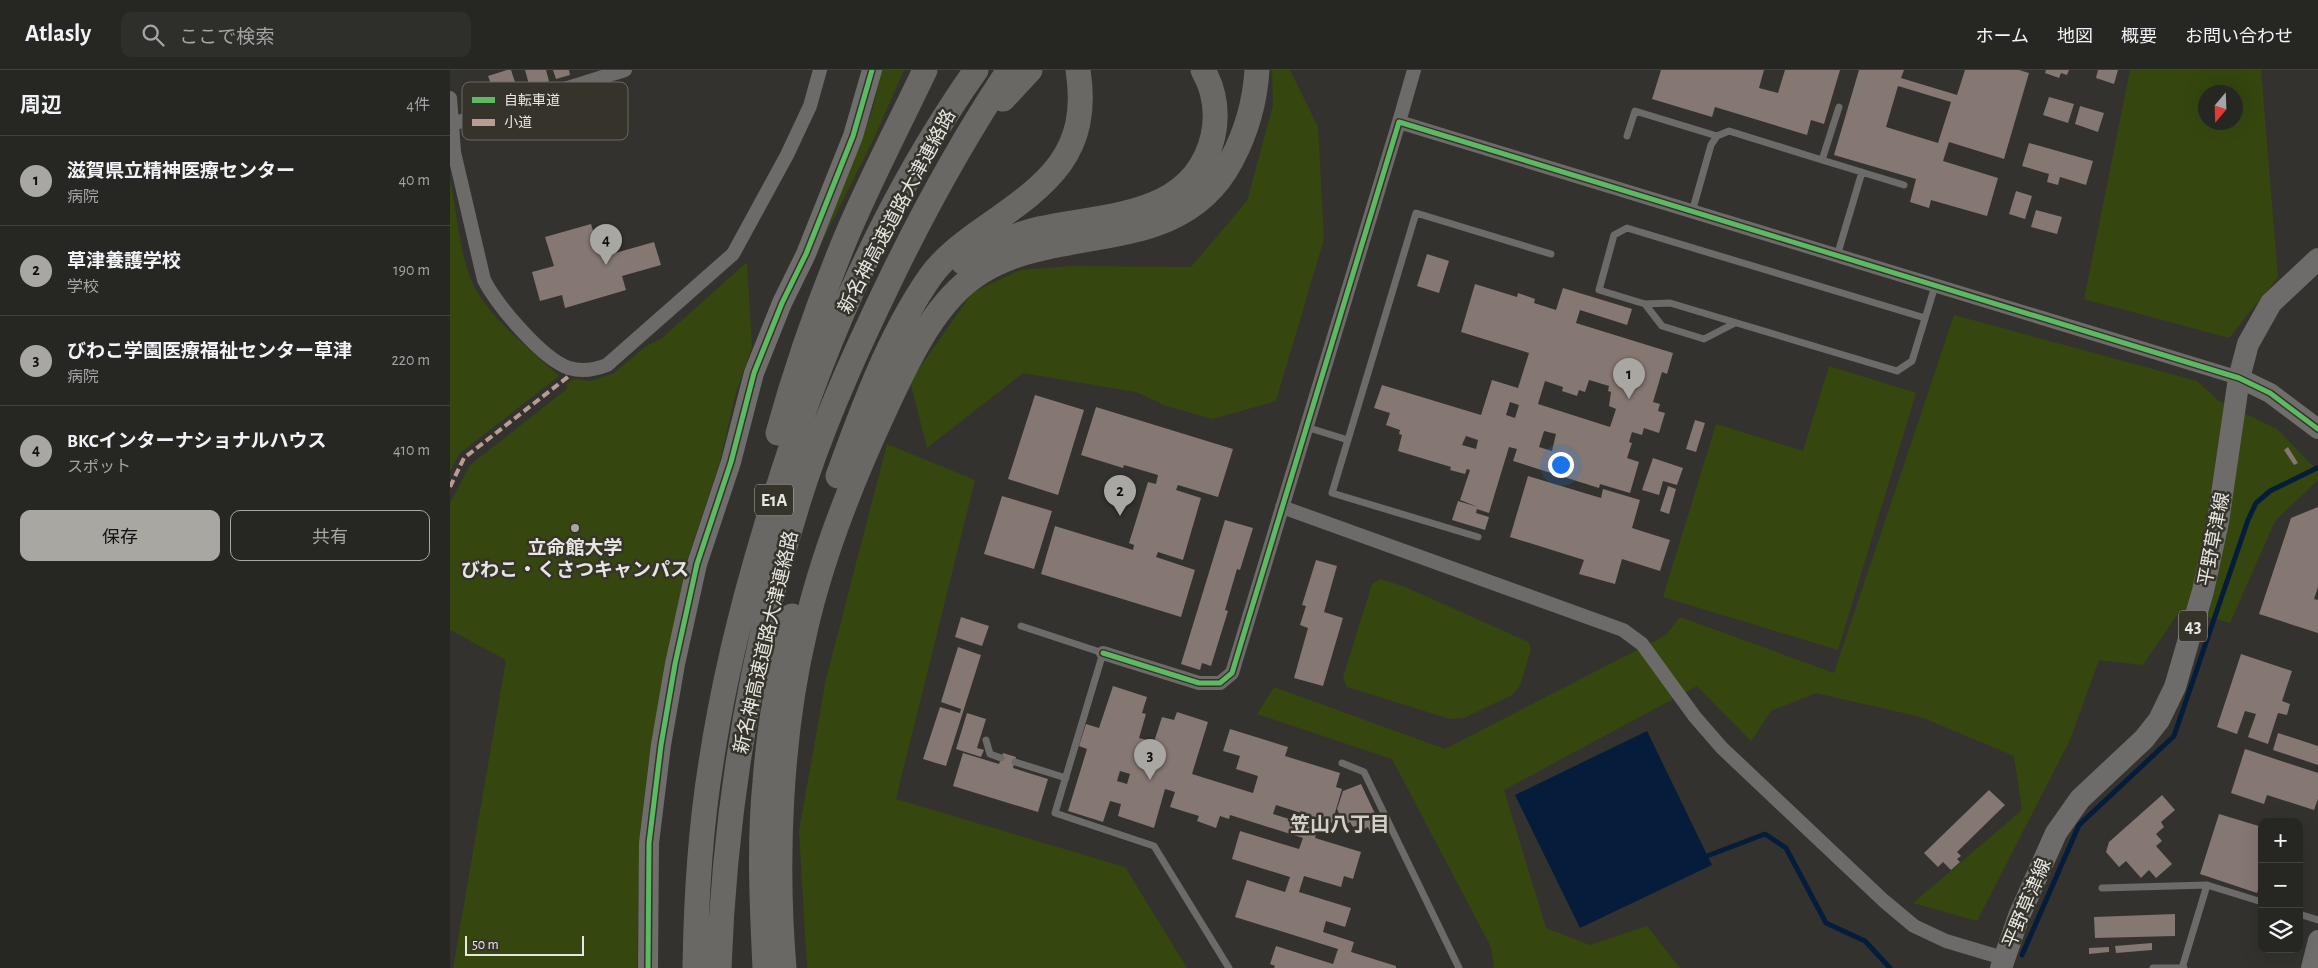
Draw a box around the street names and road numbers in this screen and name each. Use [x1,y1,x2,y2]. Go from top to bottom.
street label: 新名神高速道路大津連絡路 [834,106,959,317]
road number: E1A [755,484,793,516]
street label: 平野草津線 [2195,491,2233,588]
street label: 新名神高速道路大津連絡路 [730,529,801,756]
road number: 43 [2179,610,2207,642]
street label: 平野草津線 [1999,856,2055,951]

